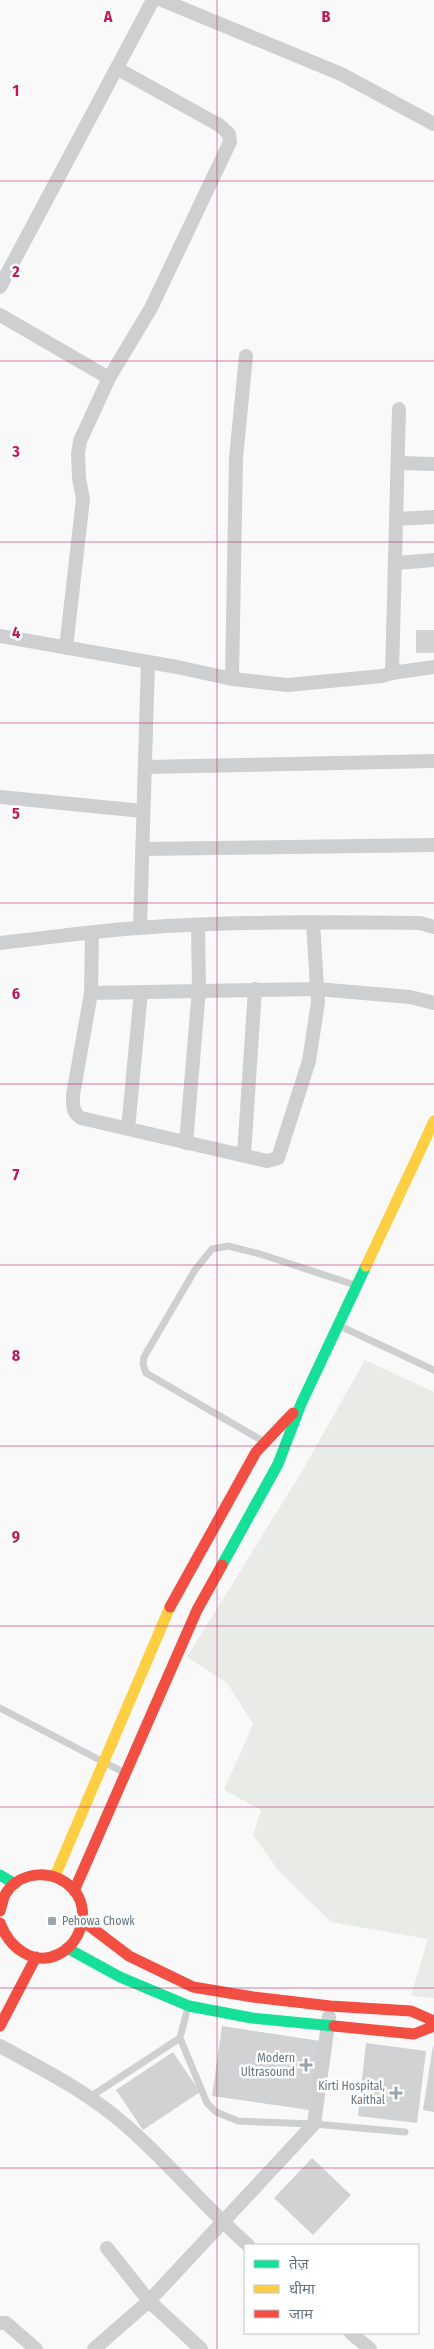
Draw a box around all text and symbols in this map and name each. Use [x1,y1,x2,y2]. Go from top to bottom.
text: A [103,7,113,26]
text: B [322,7,331,26]
text: 1 [13,81,19,100]
text: 2 [11,262,20,281]
text: 3 [11,442,20,461]
text: 4 [12,623,20,642]
text: 5 [12,804,20,823]
text: 6 [12,984,20,1003]
text: 7 [13,1165,20,1184]
text: 8 [12,1346,21,1365]
text: 9 [12,1527,20,1546]
place label: Pehowa Chowk [62,1914,135,1928]
marker: Pehowa Chowk [46,1915,58,1927]
place label: Modern Ultrasound [241,2051,295,2079]
marker: Modern Ultrasound [299,2058,313,2072]
place label: Kirti Hospital, Kaithal [318,2079,385,2107]
marker: Kirti Hospital, Kaithal [389,2086,403,2100]
legend [244,2244,419,2334]
text: तेज़ [289,2255,310,2273]
text: धीमा [289,2280,316,2298]
text: जाम [289,2305,314,2323]

